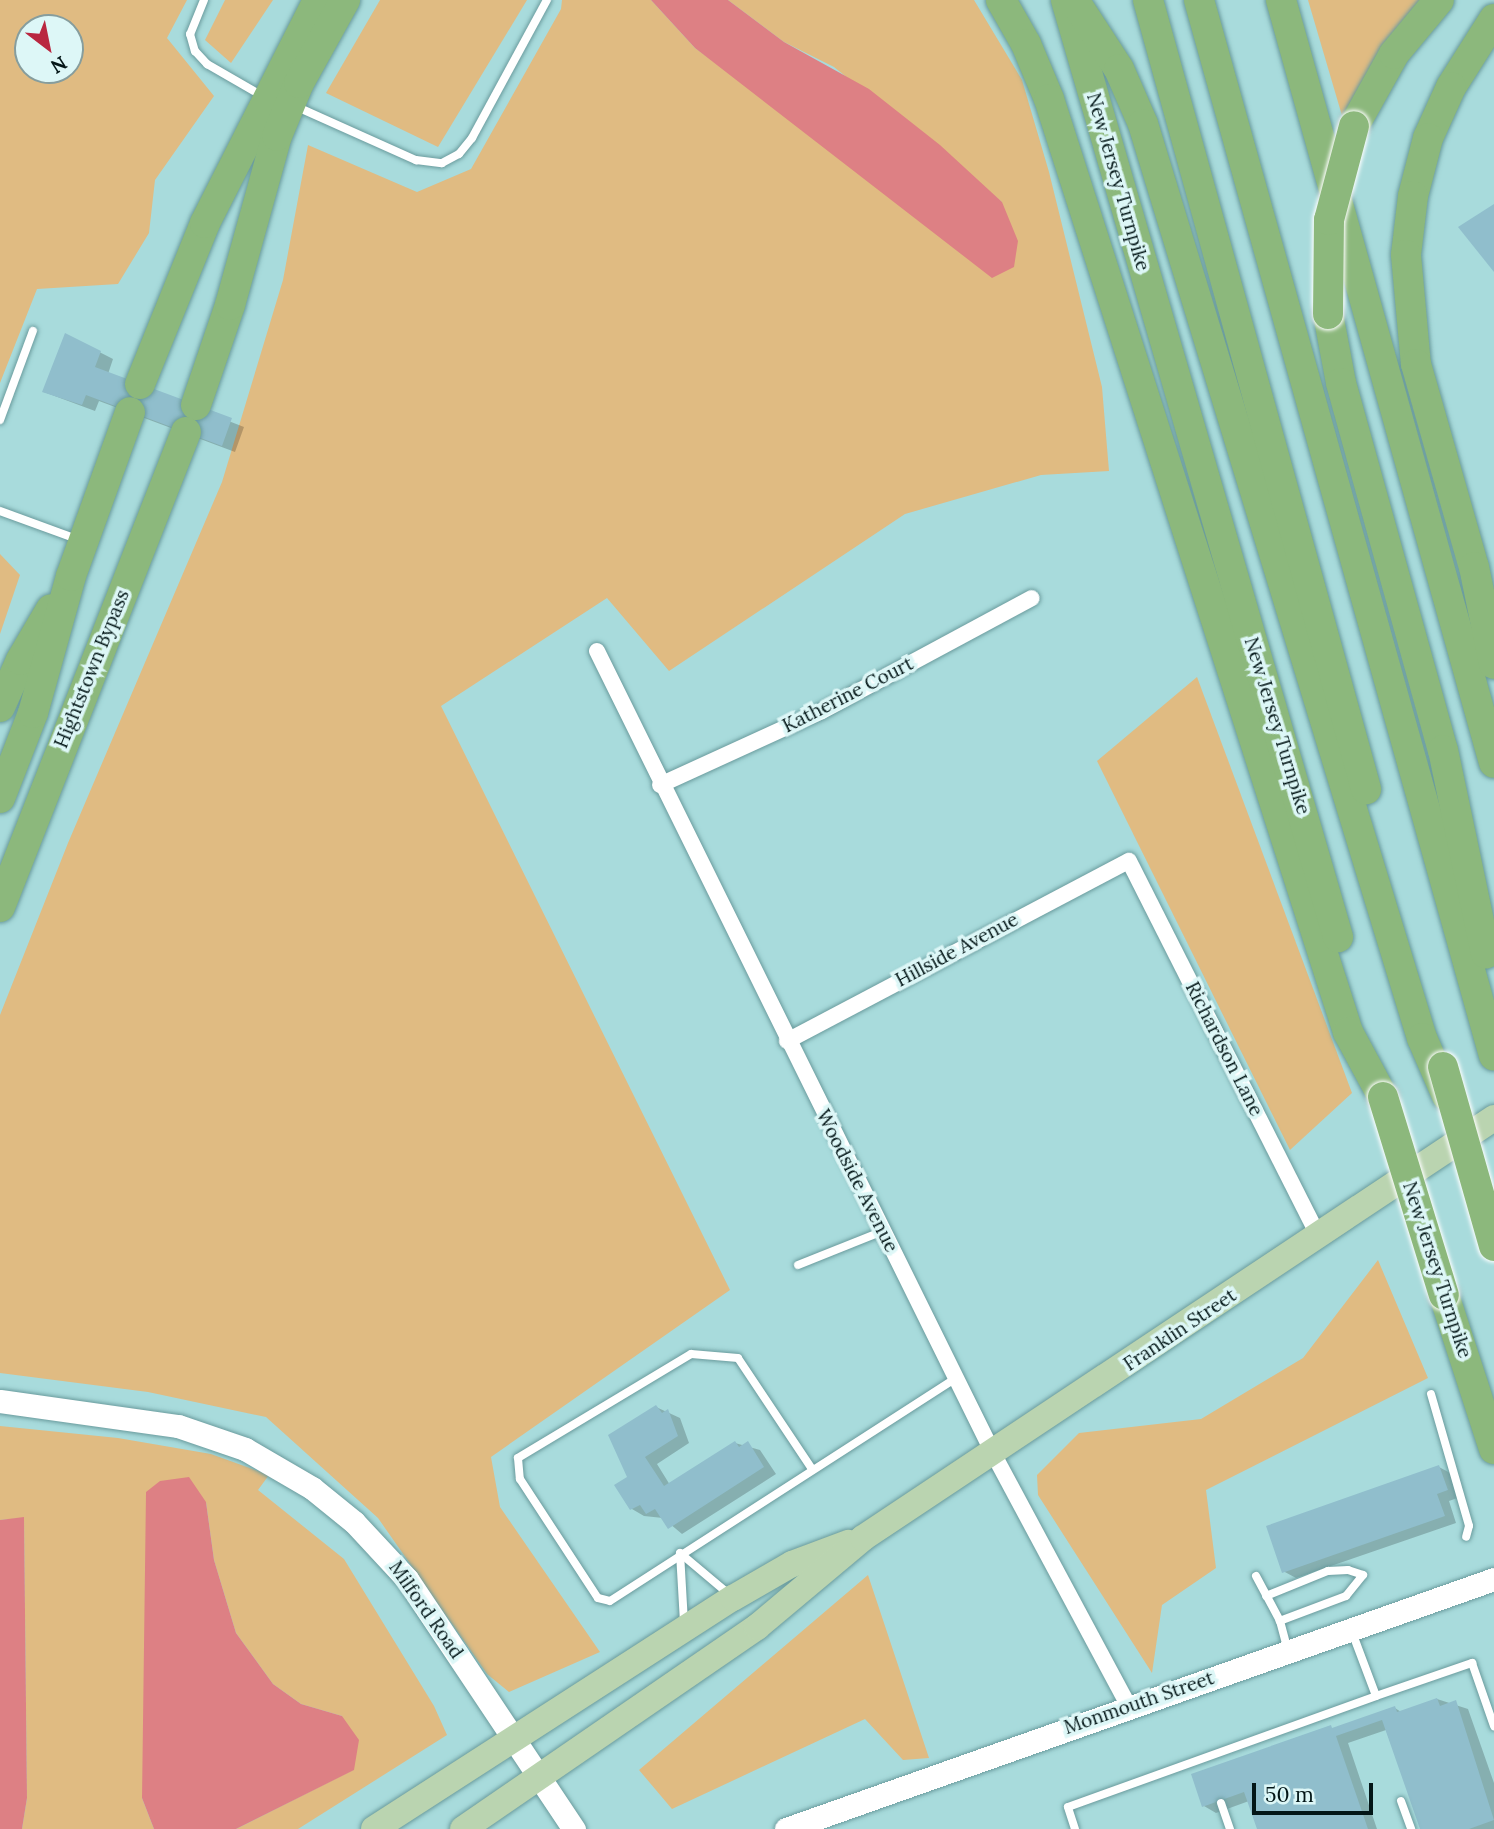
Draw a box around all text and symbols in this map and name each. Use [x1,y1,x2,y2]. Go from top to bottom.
north arrow [14,14,84,84]
text: N [46,51,72,79]
street label: New Jersey Turnpike [1082,90,1154,274]
street label: Hightstown Bypass [50,587,134,751]
street label: New Jersey Turnpike [1239,635,1315,817]
street label: Katherine Court [779,652,917,738]
street label: Hillside Avenue [892,908,1022,992]
street label: Richardson Lane [1180,978,1268,1120]
street label: Woodside Avenue [811,1106,903,1256]
street label: New Jersey Turnpike [1398,1179,1476,1361]
street label: Franklin Street [1119,1284,1241,1376]
street label: Milford Road [384,1557,468,1663]
street label: Monmouth Street [1061,1667,1217,1739]
scale bar [1256,1770,1377,1814]
text: 50 m [1265,1781,1314,1808]

